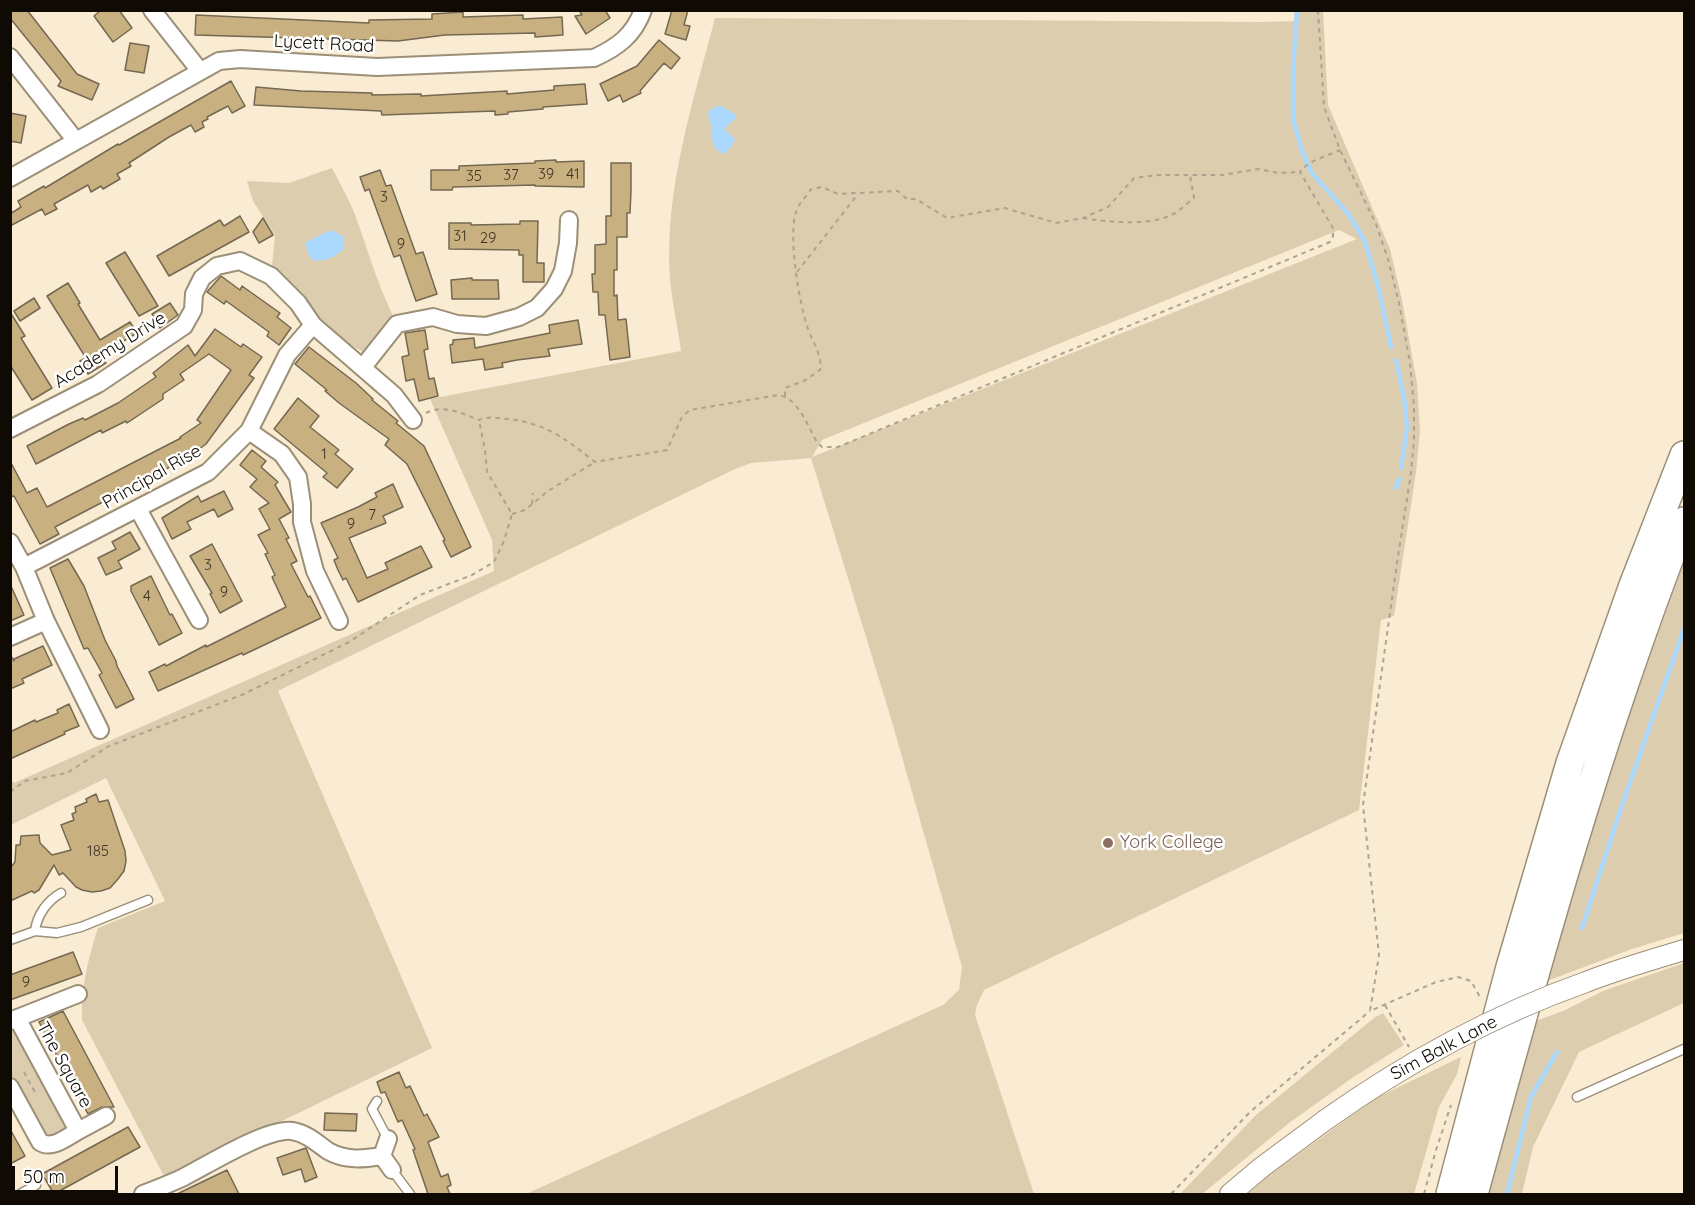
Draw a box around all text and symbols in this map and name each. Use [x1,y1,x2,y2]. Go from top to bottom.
street label: Lycett Road [273,31,375,57]
house number: 39 [538,165,554,183]
house number: 41 [566,165,580,183]
house number: 37 [503,166,519,184]
house number: 35 [466,167,482,185]
house number: 3 [380,188,388,206]
house number: 31 [453,227,467,245]
house number: 29 [480,229,496,247]
house number: 9 [397,235,405,253]
street label: Academy Drive [50,307,170,393]
street label: Principal Rise [99,440,205,514]
house number: 1 [321,445,327,463]
house number: 7 [368,506,376,524]
house number: 9 [347,515,355,533]
house number: 3 [204,556,212,574]
house number: 9 [220,583,228,601]
house number: 4 [143,587,151,605]
place label: York College [1120,832,1224,854]
marker: York College [1101,836,1115,850]
house number: 185 [87,842,109,860]
house number: 9 [22,973,30,991]
street label: Sim Balk Lane [1387,1011,1501,1085]
street label: The Square [32,1018,96,1112]
scale bar [15,1154,122,1192]
text: 50 m [23,1165,65,1188]

